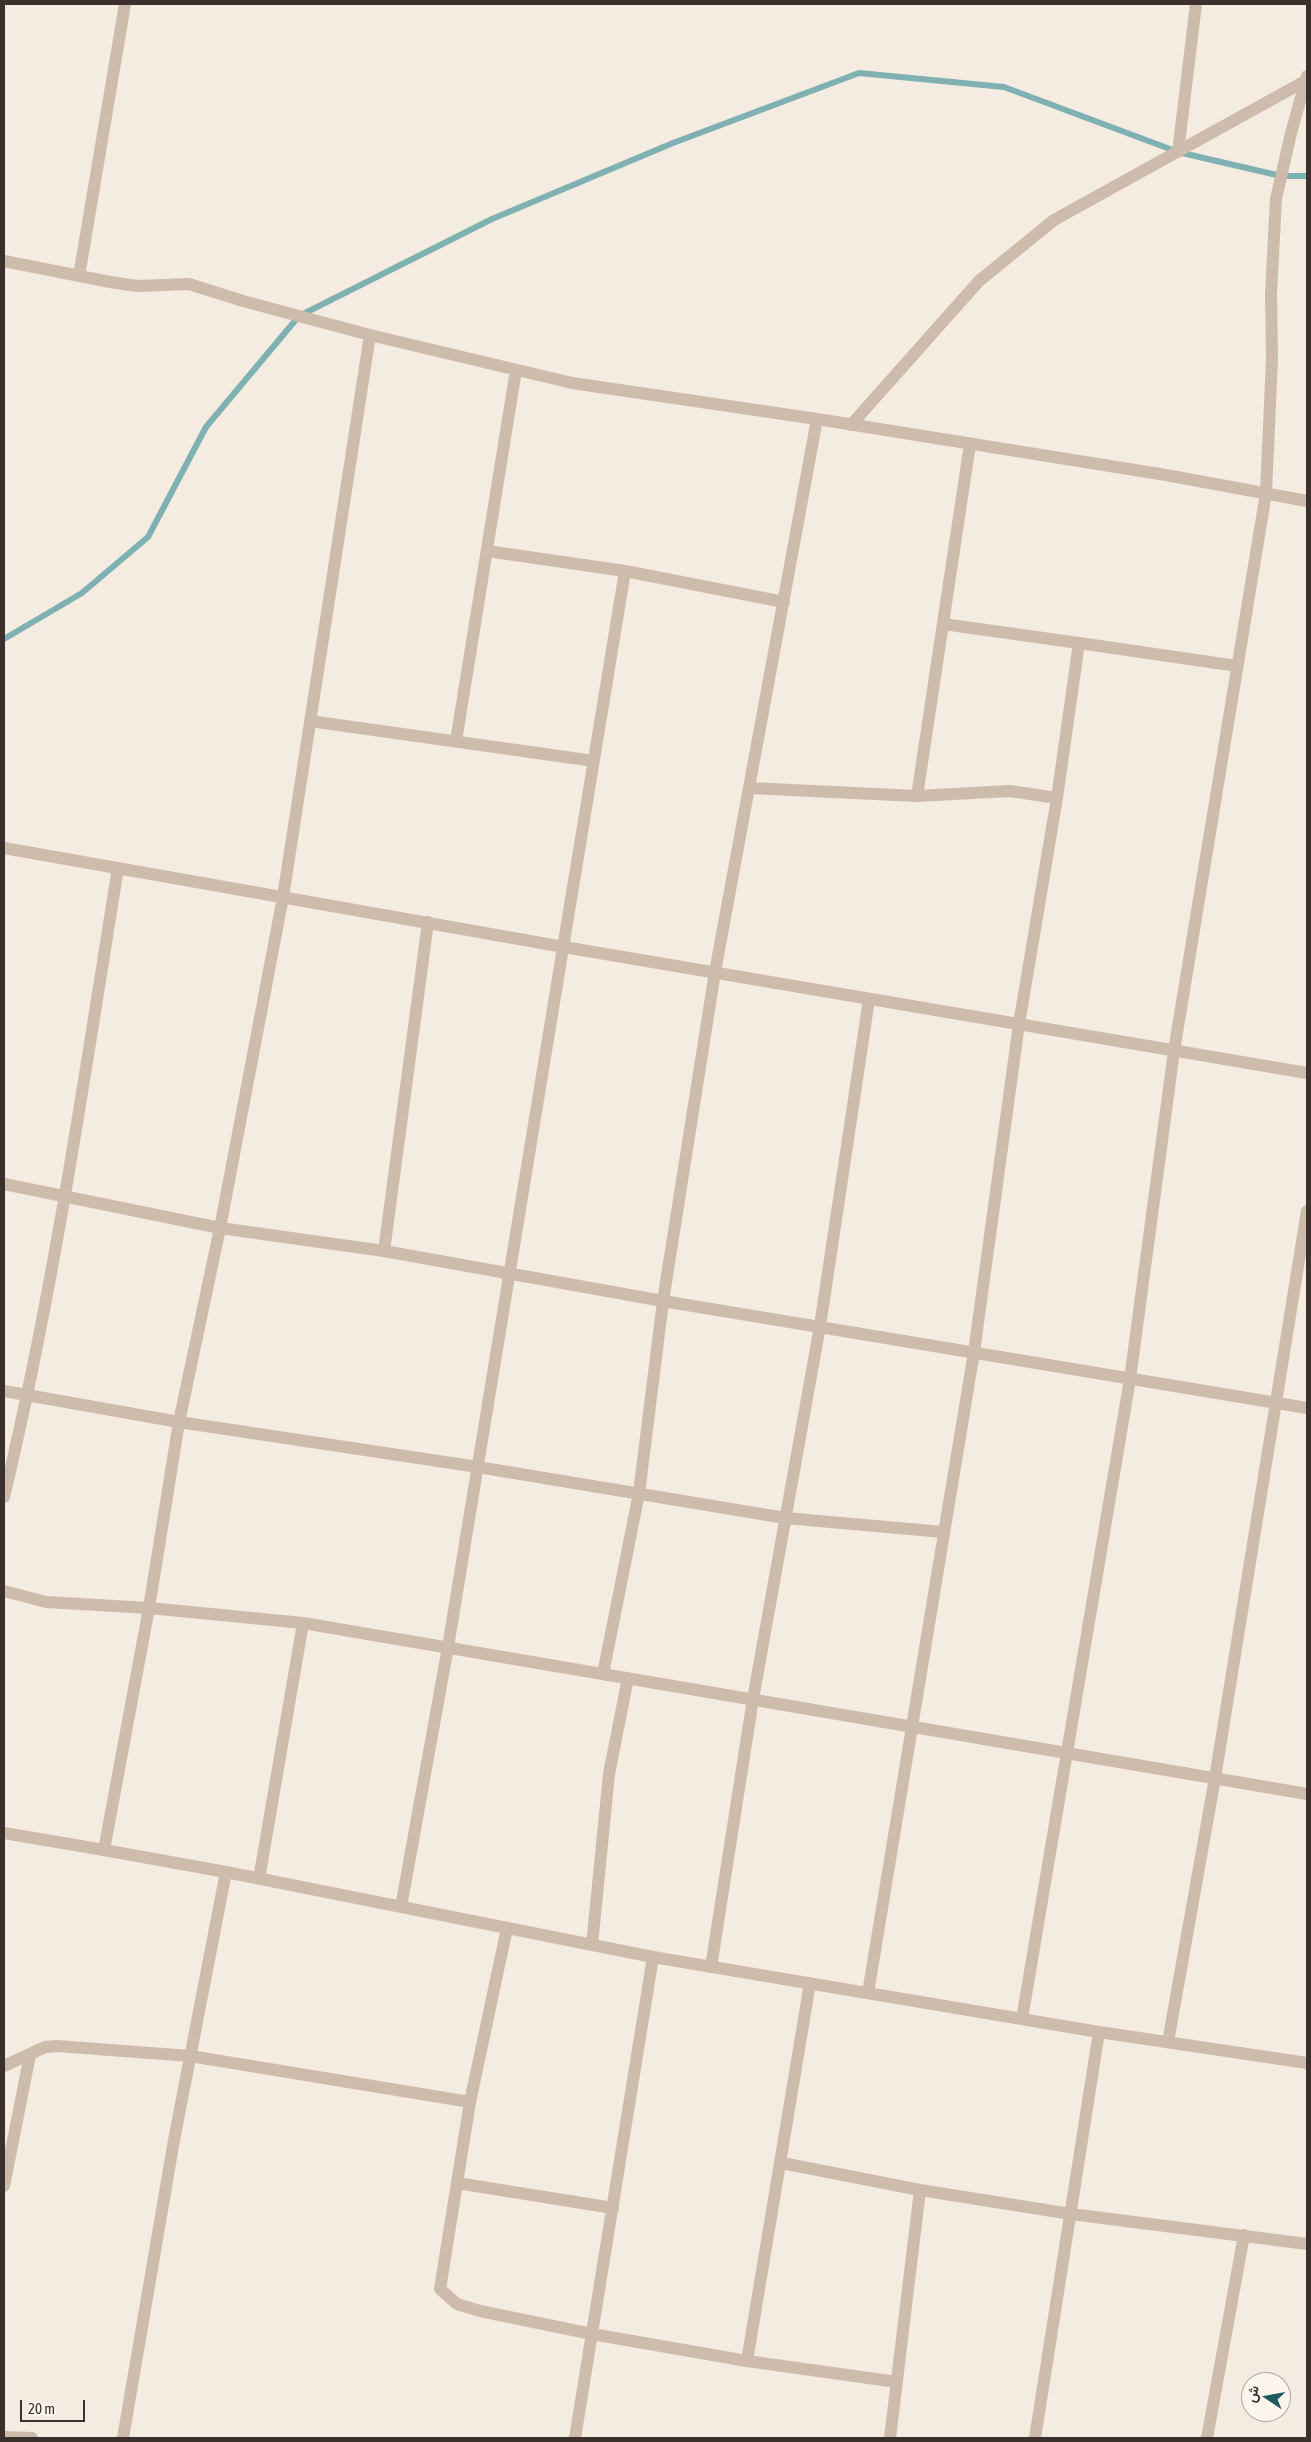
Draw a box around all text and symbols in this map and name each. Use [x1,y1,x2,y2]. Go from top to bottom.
north arrow [1241,2372,1291,2422]
text: ش [1243,2384,1262,2404]
scale bar [22,2390,88,2422]
text: 20 m [28,2400,55,2417]

